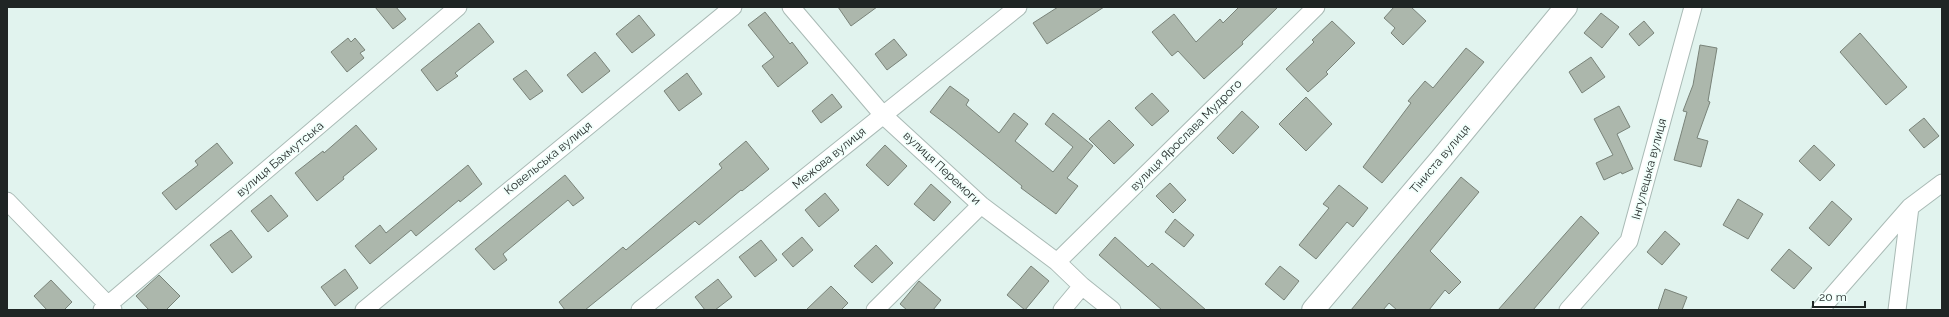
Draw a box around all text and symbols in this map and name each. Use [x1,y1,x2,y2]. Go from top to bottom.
street label: вулиця Ярослава Мудрого [1127,76,1245,194]
street label: Інгулецька вулиця [1629,117,1669,221]
street label: вулиця Бахмутська [234,118,326,200]
street label: Ковельська вулиця [501,118,595,198]
street label: Тіниста вулиця [1407,122,1473,196]
street label: Межова вулиця [790,124,868,192]
street label: вулиця Перемоги [900,129,984,207]
scale bar [1813,283,1865,309]
text: 20 m [1819,290,1847,304]

